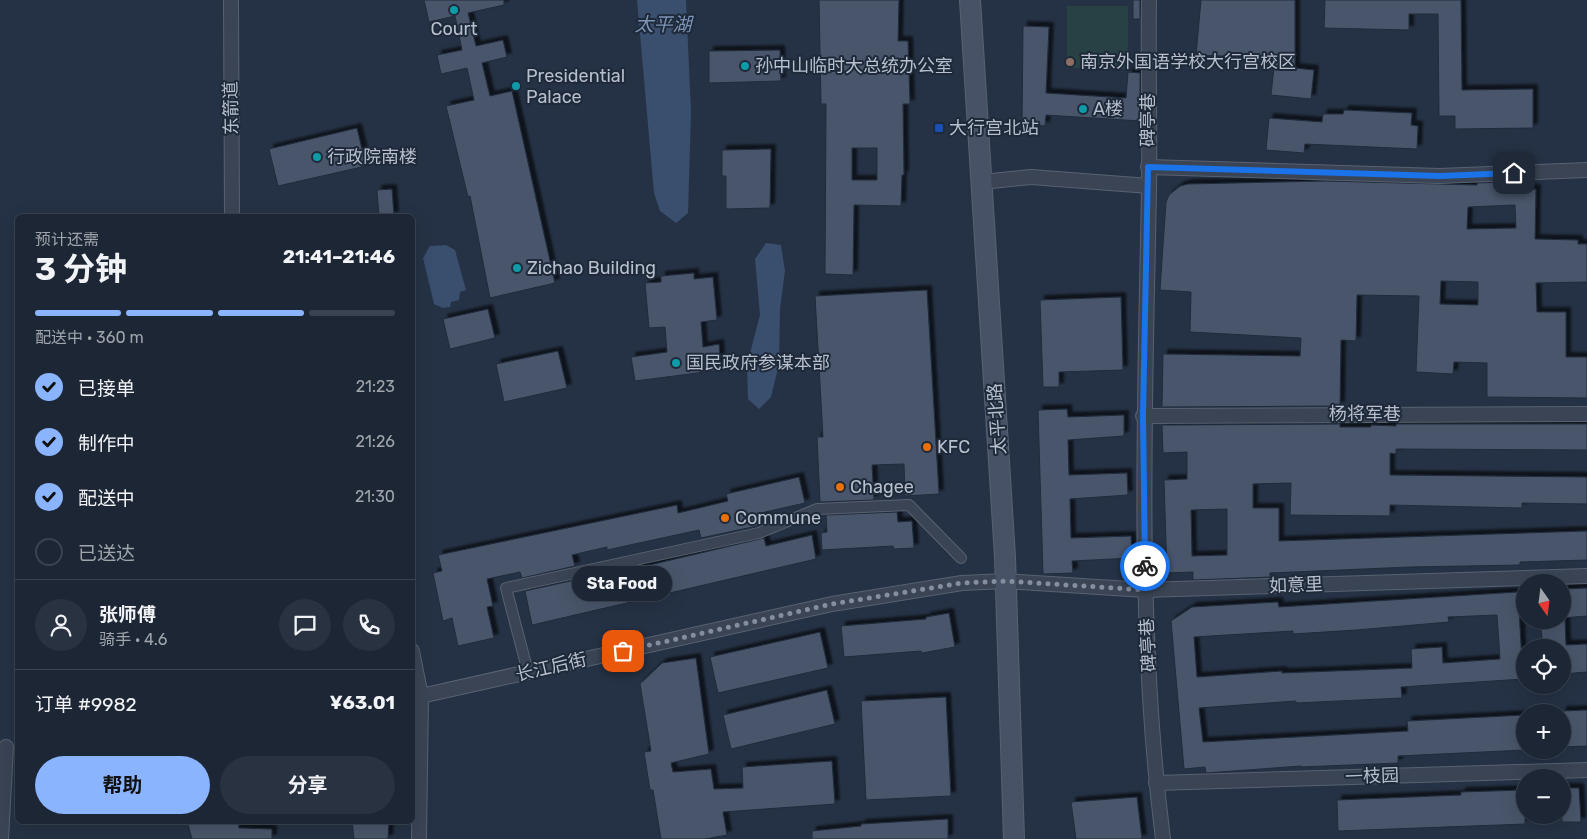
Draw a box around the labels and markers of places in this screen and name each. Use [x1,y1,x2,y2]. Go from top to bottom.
marker: Court [448,4,460,16]
place label: Court [430,18,478,40]
place label: 南京外国语学校大行宫校区 [1080,51,1296,73]
place label: 孙中山临时大总统办公室 [755,55,953,77]
marker: 南京外国语学校大行宫校区 [1064,56,1076,68]
marker: 孙中山临时大总统办公室 [739,60,751,72]
place label: Presidential Palace [526,65,625,108]
marker: Presidential Palace [510,80,522,92]
place label: A楼 [1093,98,1123,120]
marker: A楼 [1077,103,1089,115]
place label: 大行宫北站 [949,117,1039,139]
marker: 大行宫北站 [933,122,945,134]
place label: 行政院南楼 [327,146,417,168]
marker: 行政院南楼 [311,151,323,163]
pin [1493,152,1535,194]
place label: Zichao Building [527,257,656,279]
marker: Zichao Building [511,262,523,274]
place label: 国民政府参谋本部 [686,352,830,374]
marker: 国民政府参谋本部 [670,357,682,369]
place label: KFC [937,436,970,458]
marker: KFC [921,441,933,453]
place label: Chagee [850,476,914,498]
marker: Chagee [834,481,846,493]
place label: Commune [735,507,821,529]
marker: Commune [719,512,731,524]
callout: Sta Food [573,566,673,601]
pin [602,630,644,672]

